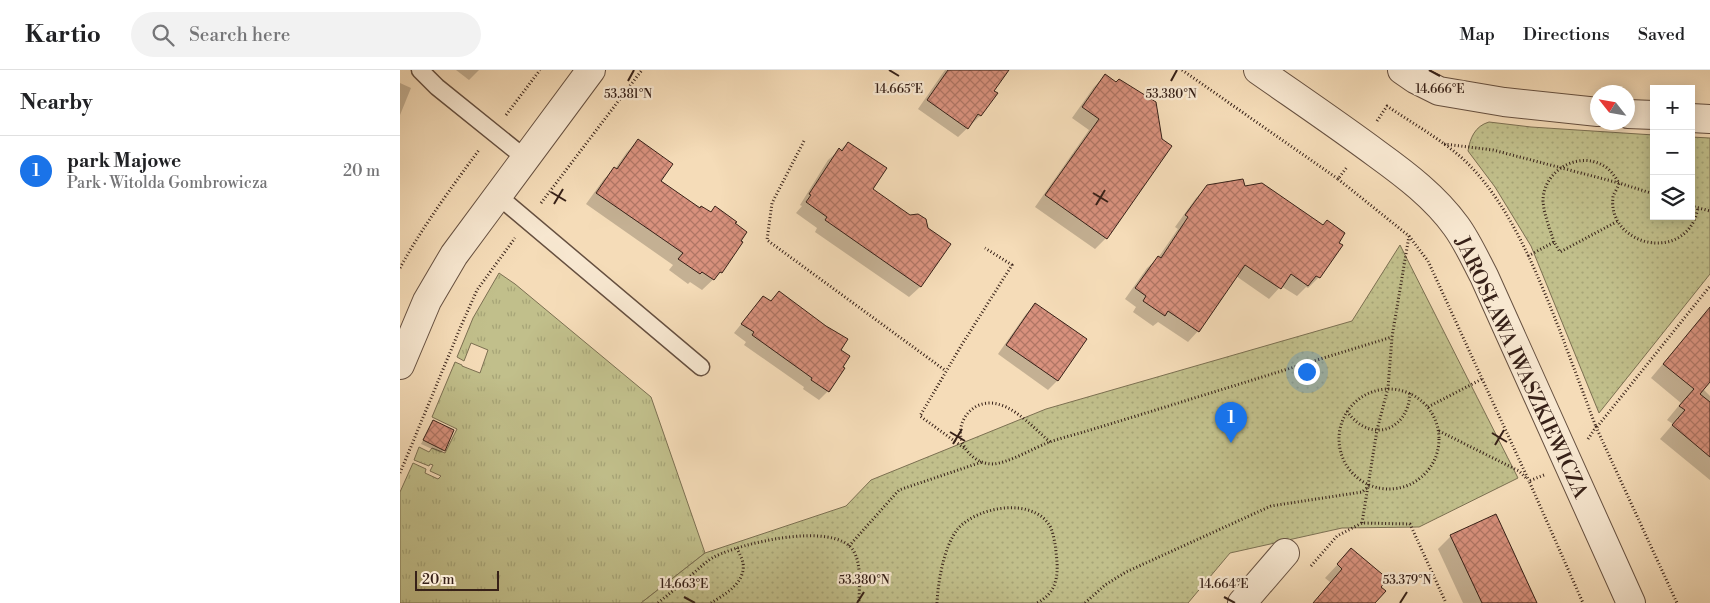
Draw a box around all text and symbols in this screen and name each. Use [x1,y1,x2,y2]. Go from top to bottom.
search box [131,12,481,57]
text: Kartio [25,20,101,50]
icon: search [149,21,177,49]
text: Search here [189,23,290,47]
text: Map [1459,23,1495,46]
text: Directions [1523,23,1610,46]
text: Saved [1638,23,1685,46]
text: 14.665°E [875,82,923,97]
text: 14.666°E [1415,82,1465,97]
north arrow [1590,85,1635,130]
map controls [1650,85,1695,220]
button: + [1650,85,1695,130]
text: 53.381°N [604,87,652,102]
text: 53.380°N [1145,87,1197,102]
text: Nearby [20,90,93,116]
button: − [1650,130,1695,175]
text: park Majowe [67,149,181,173]
text: 1 [32,161,40,181]
text: 20 m [343,161,380,181]
text: Park · Witolda Gombrowicza [67,173,268,193]
button: layers [1650,175,1695,220]
street label: JAROSŁAWA IWASZKIEWICZA [1448,232,1593,504]
your location [1294,359,1320,385]
pin: 1 [1215,402,1247,443]
scale bar [415,568,499,591]
text: 20 m [422,571,454,589]
text: 53.380°N [838,573,890,588]
text: 53.379°N [1383,573,1431,588]
text: 14.663°E [660,577,708,592]
text: 14.664°E [1199,577,1249,592]

